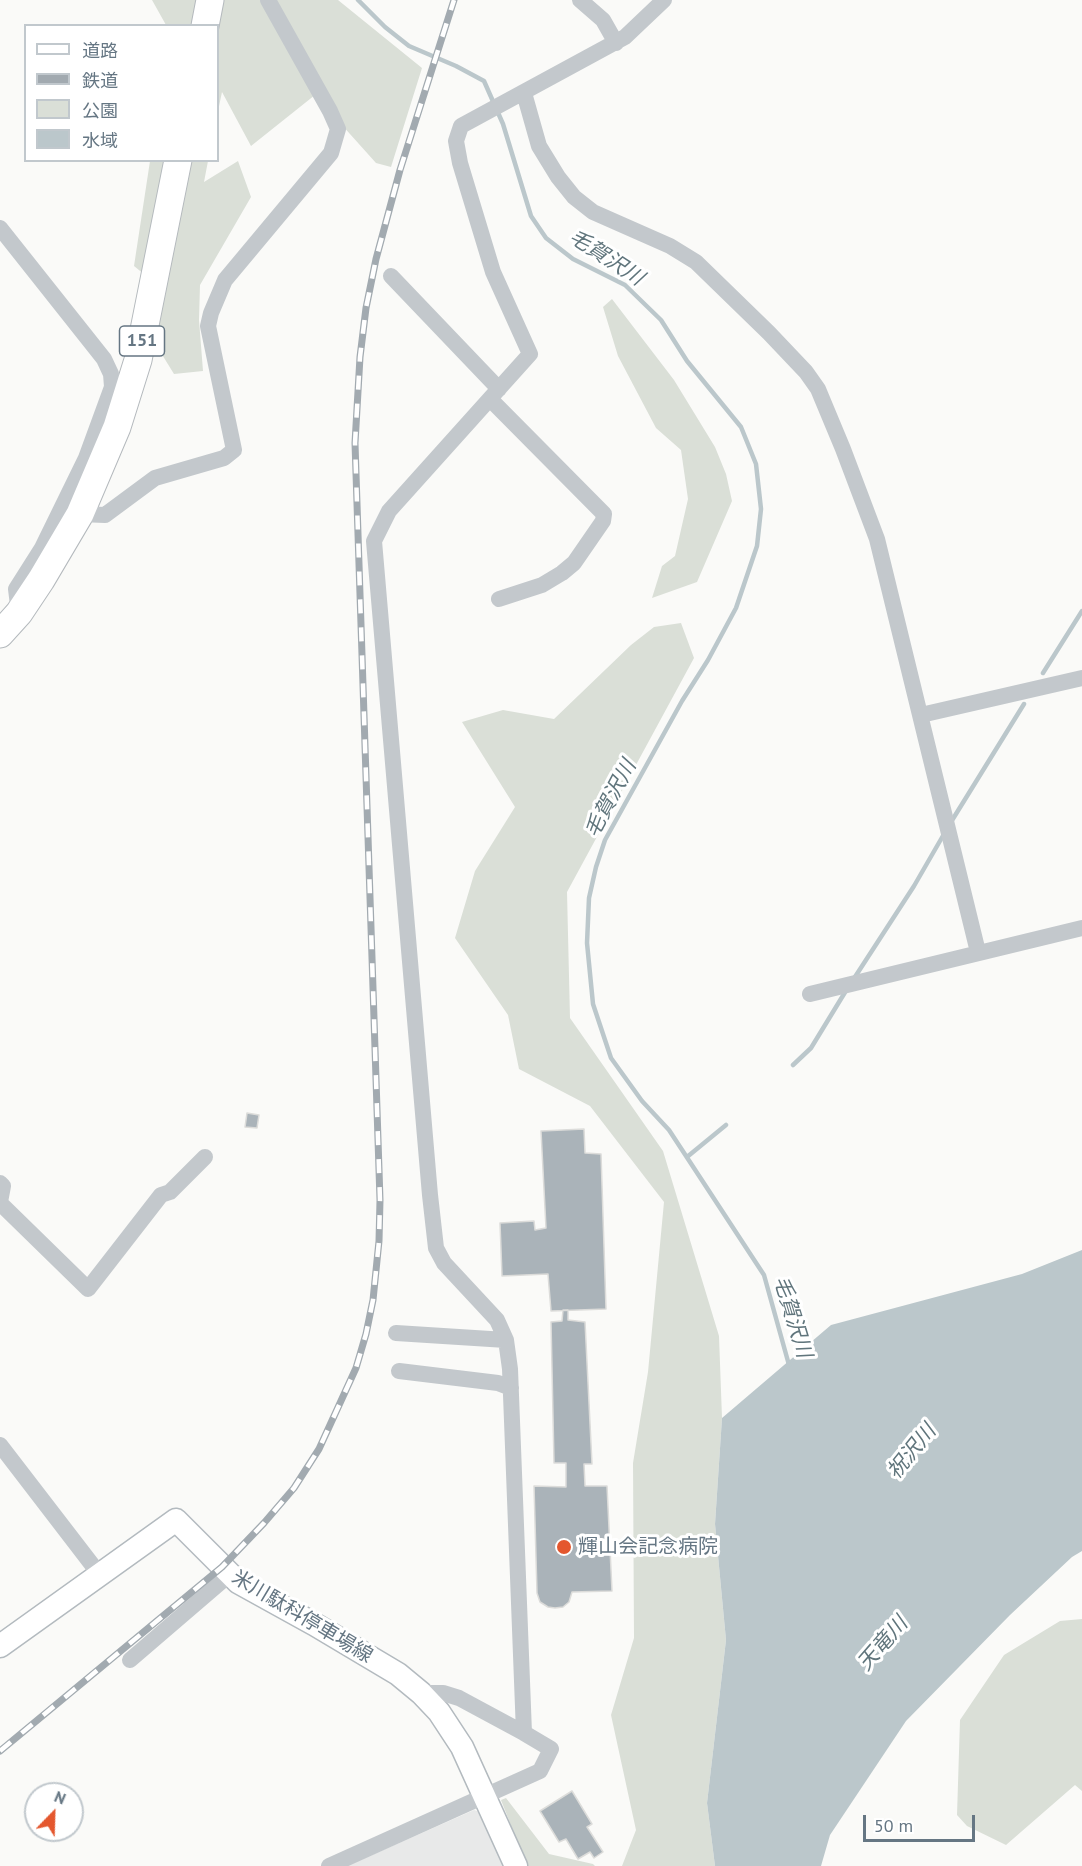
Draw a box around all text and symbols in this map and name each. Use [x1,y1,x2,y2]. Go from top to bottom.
legend [24,24,219,162]
text: 道路 [82,39,118,62]
text: 鉄道 [82,69,118,92]
text: 公園 [82,99,118,122]
text: 水域 [82,129,118,152]
water label: 毛賀沢川 [564,225,648,291]
road number: 151 [120,326,164,356]
water label: 毛賀沢川 [580,756,642,842]
water label: 毛賀沢川 [768,1273,816,1361]
water label: 祝沢川 [882,1420,942,1484]
place label: 輝山会記念病院 [578,1535,718,1559]
marker: 輝山会記念病院 [555,1538,573,1556]
street label: 米川駄科停車場線 [227,1566,377,1668]
water label: 天竜川 [853,1612,913,1676]
north arrow [24,1782,84,1842]
text: N [51,1786,69,1809]
scale bar [866,1803,978,1841]
text: 50 m [874,1814,913,1837]

